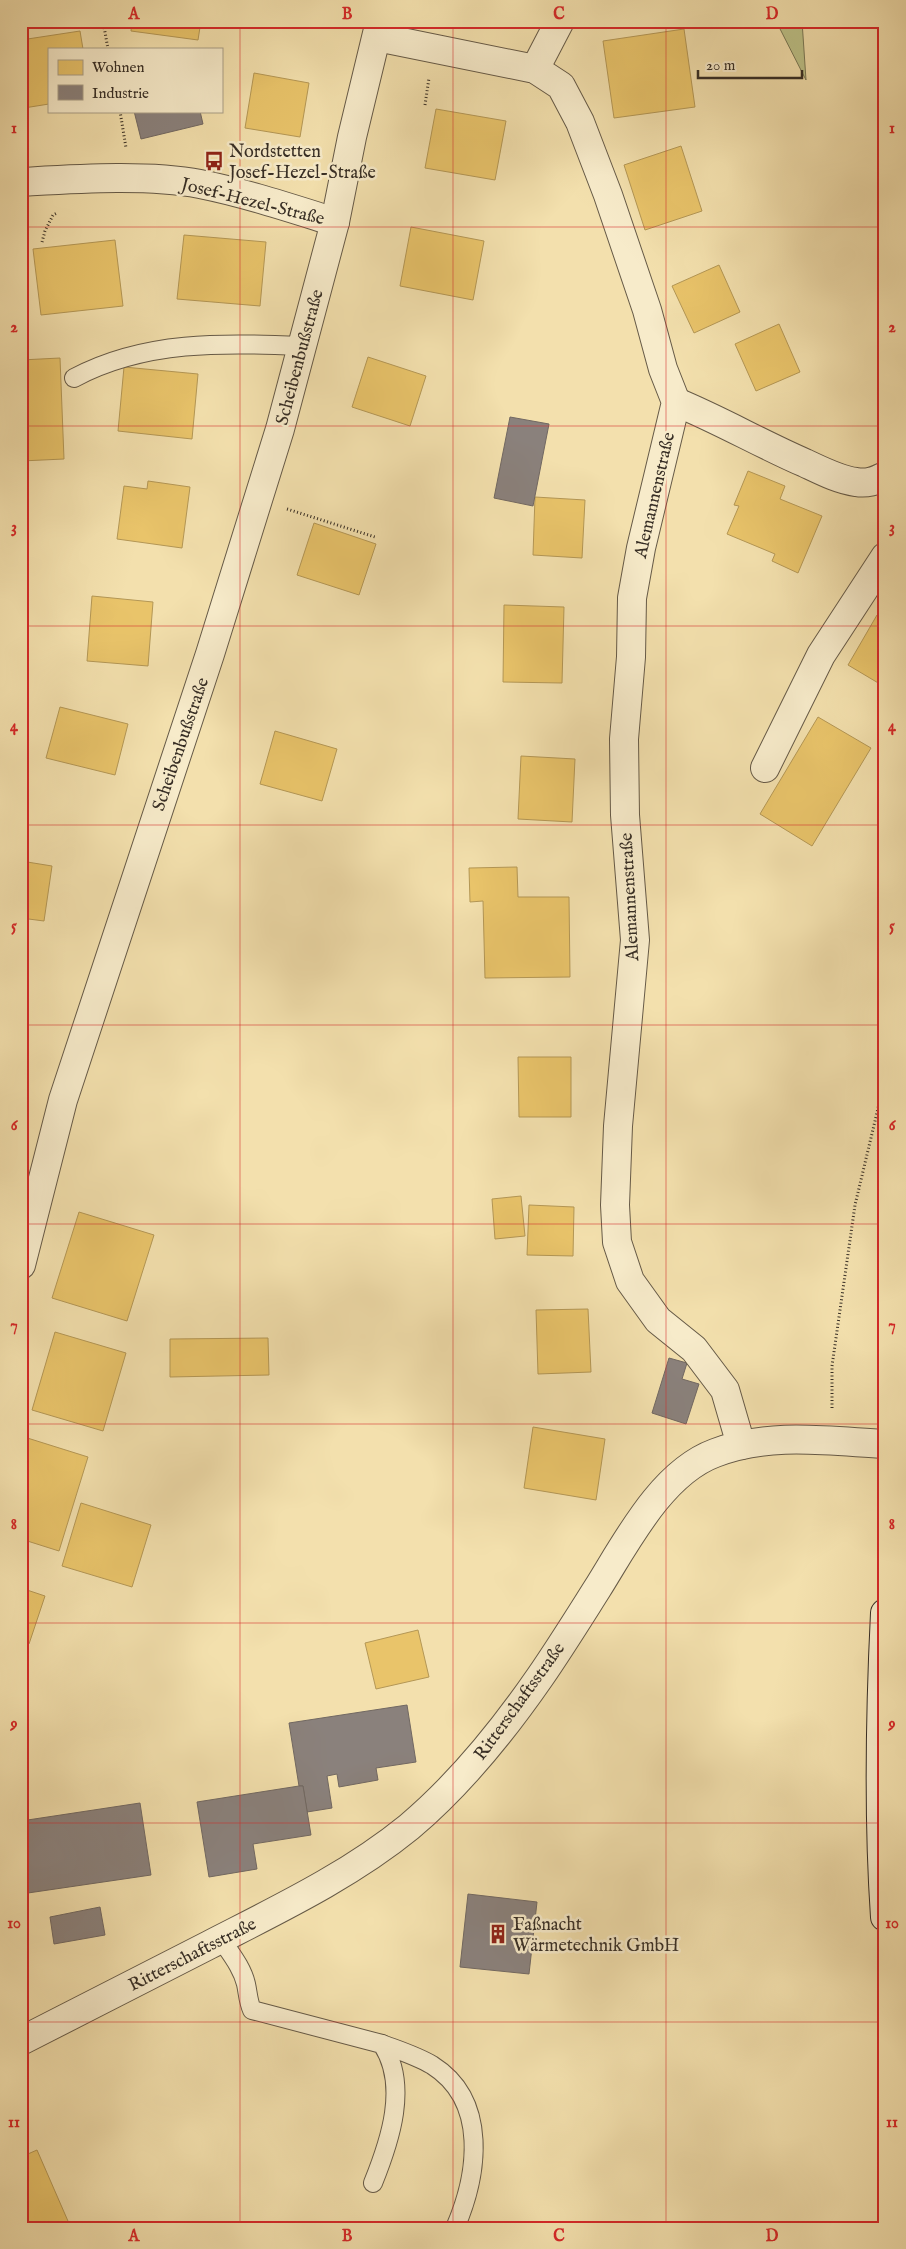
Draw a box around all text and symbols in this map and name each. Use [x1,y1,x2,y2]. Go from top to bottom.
text: A [128,5,141,25]
text: B [342,5,353,25]
text: C [553,5,565,25]
text: D [766,5,779,25]
legend [48,48,222,112]
scale bar [698,48,802,80]
text: 20 m [706,56,736,75]
text: Wohnen [92,58,144,77]
text: Industrie [92,84,149,103]
text: 1 [11,119,17,139]
text: 1 [889,119,895,139]
place label: Nordstetten Josef-Hezel-Straße [227,141,376,185]
bus stop icon: Nordstetten Josef-Hezel-Straße [203,150,225,172]
street label: Josef-Hezel-Straße [177,173,327,231]
street label: Scheibenbußstraße [271,287,330,428]
text: 2 [10,318,18,338]
text: 2 [888,318,896,338]
street label: Alemannenstraße [630,430,681,561]
text: 3 [11,518,17,538]
text: 3 [889,518,895,538]
street label: Scheibenbußstraße [148,675,215,814]
text: 4 [10,717,19,737]
text: 4 [888,717,897,737]
street label: Alemannenstraße [616,832,645,963]
text: 5 [11,917,17,937]
text: 5 [889,917,895,937]
text: 6 [11,1116,19,1136]
text: 6 [889,1116,897,1136]
text: 7 [10,1316,18,1336]
text: 7 [888,1316,896,1336]
text: 8 [11,1515,17,1535]
text: 8 [889,1515,895,1535]
street label: Ritterschaftsstraße [470,1638,571,1765]
text: 9 [10,1715,18,1735]
text: 9 [888,1715,896,1735]
street label: Ritterschaftsstraße [125,1913,260,1997]
text: 10 [7,1914,21,1934]
place label: Faßnacht Wärmetechnik GmbH [513,1914,679,1958]
text: 10 [885,1914,899,1934]
building icon: Faßnacht Wärmetechnik GmbH [487,1923,509,1945]
text: 11 [8,2113,20,2133]
text: 11 [886,2113,898,2133]
text: A [128,2227,141,2247]
text: B [342,2227,353,2247]
text: C [553,2227,565,2247]
text: D [766,2227,779,2247]

